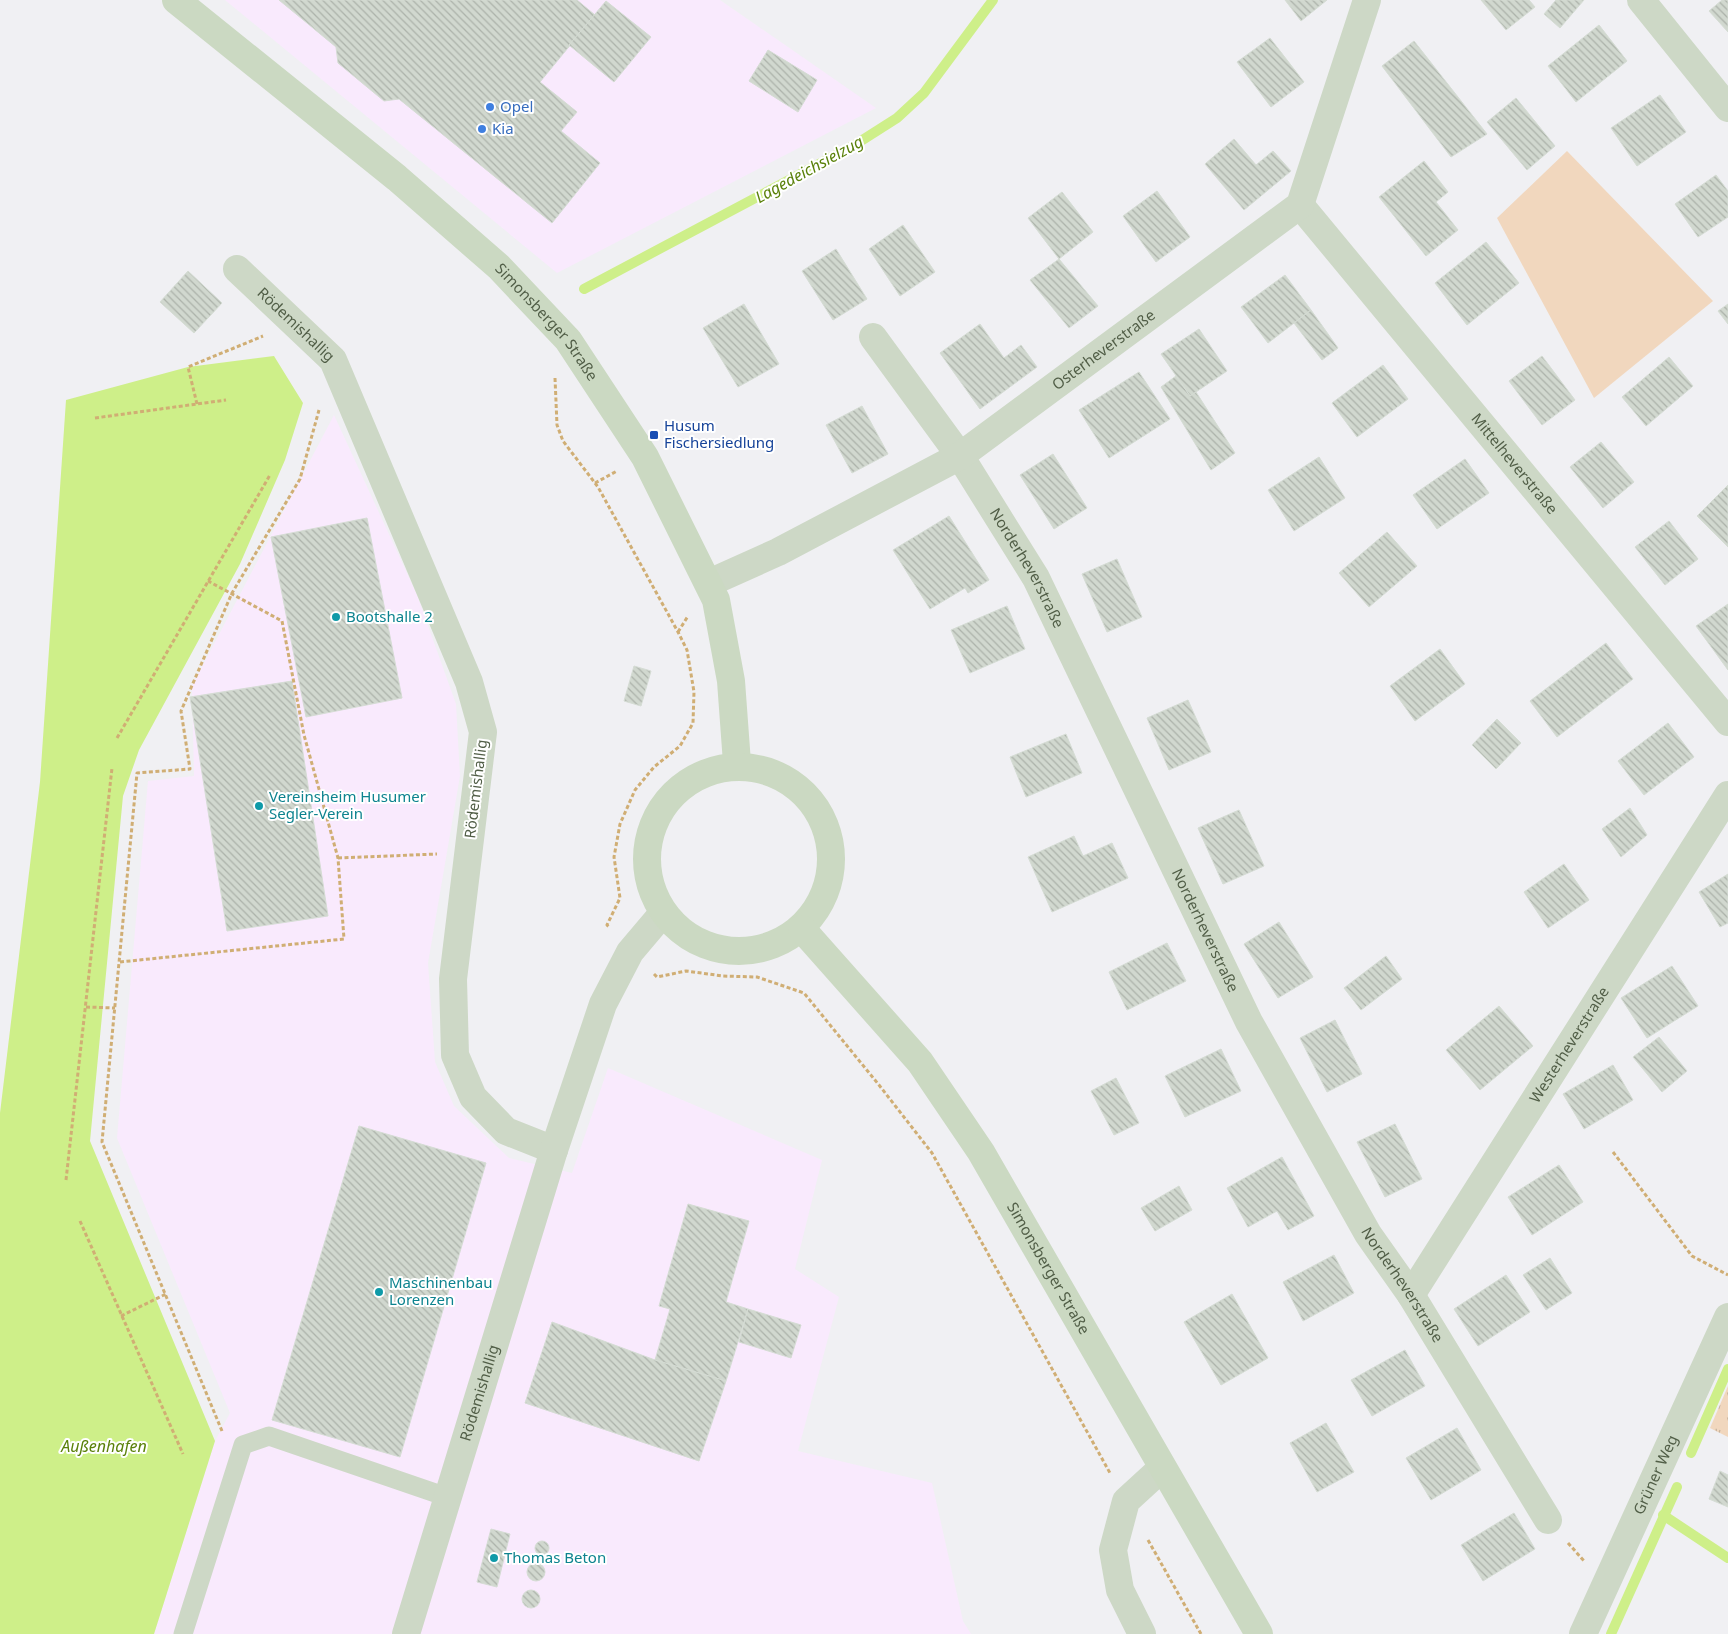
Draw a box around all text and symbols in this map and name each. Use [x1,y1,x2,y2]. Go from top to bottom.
place label: Opel [500,96,533,116]
marker: Opel [484,101,496,113]
place label: Kia [492,118,514,138]
marker: Kia [476,123,488,135]
water label: Lagedeichsielzug [751,130,867,208]
street label: Simonsberger Straße [491,258,603,384]
street label: Rödemishallig [253,282,340,366]
street label: Osterheverstraße [1047,304,1159,394]
street label: Mittelheverstraße [1467,409,1563,518]
place label: Husum Fischersiedlung [664,415,774,452]
marker: Husum Fischersiedlung [648,429,660,441]
street label: Norderheverstraße [986,504,1069,631]
place label: Bootshalle 2 [346,606,433,626]
marker: Bootshalle 2 [330,611,342,623]
street label: Rödemishallig [459,738,491,840]
place label: Vereinsheim Husumer Segler-Verein [269,786,426,823]
marker: Vereinsheim Husumer Segler-Verein [253,800,265,812]
street label: Norderheverstraße [1168,865,1244,995]
street label: Westerheverstraße [1524,983,1613,1106]
street label: Simonsberger Straße [1003,1198,1095,1338]
street label: Norderheverstraße [1357,1223,1449,1346]
place label: Maschinenbau Lorenzen [389,1272,492,1309]
marker: Maschinenbau Lorenzen [373,1286,385,1298]
street label: Rödemishallig [455,1342,503,1443]
street label: Grüner Weg [1628,1431,1682,1518]
water label: Außenhafen [60,1435,147,1457]
place label: Thomas Beton [504,1547,606,1567]
marker: Thomas Beton [488,1552,500,1564]

